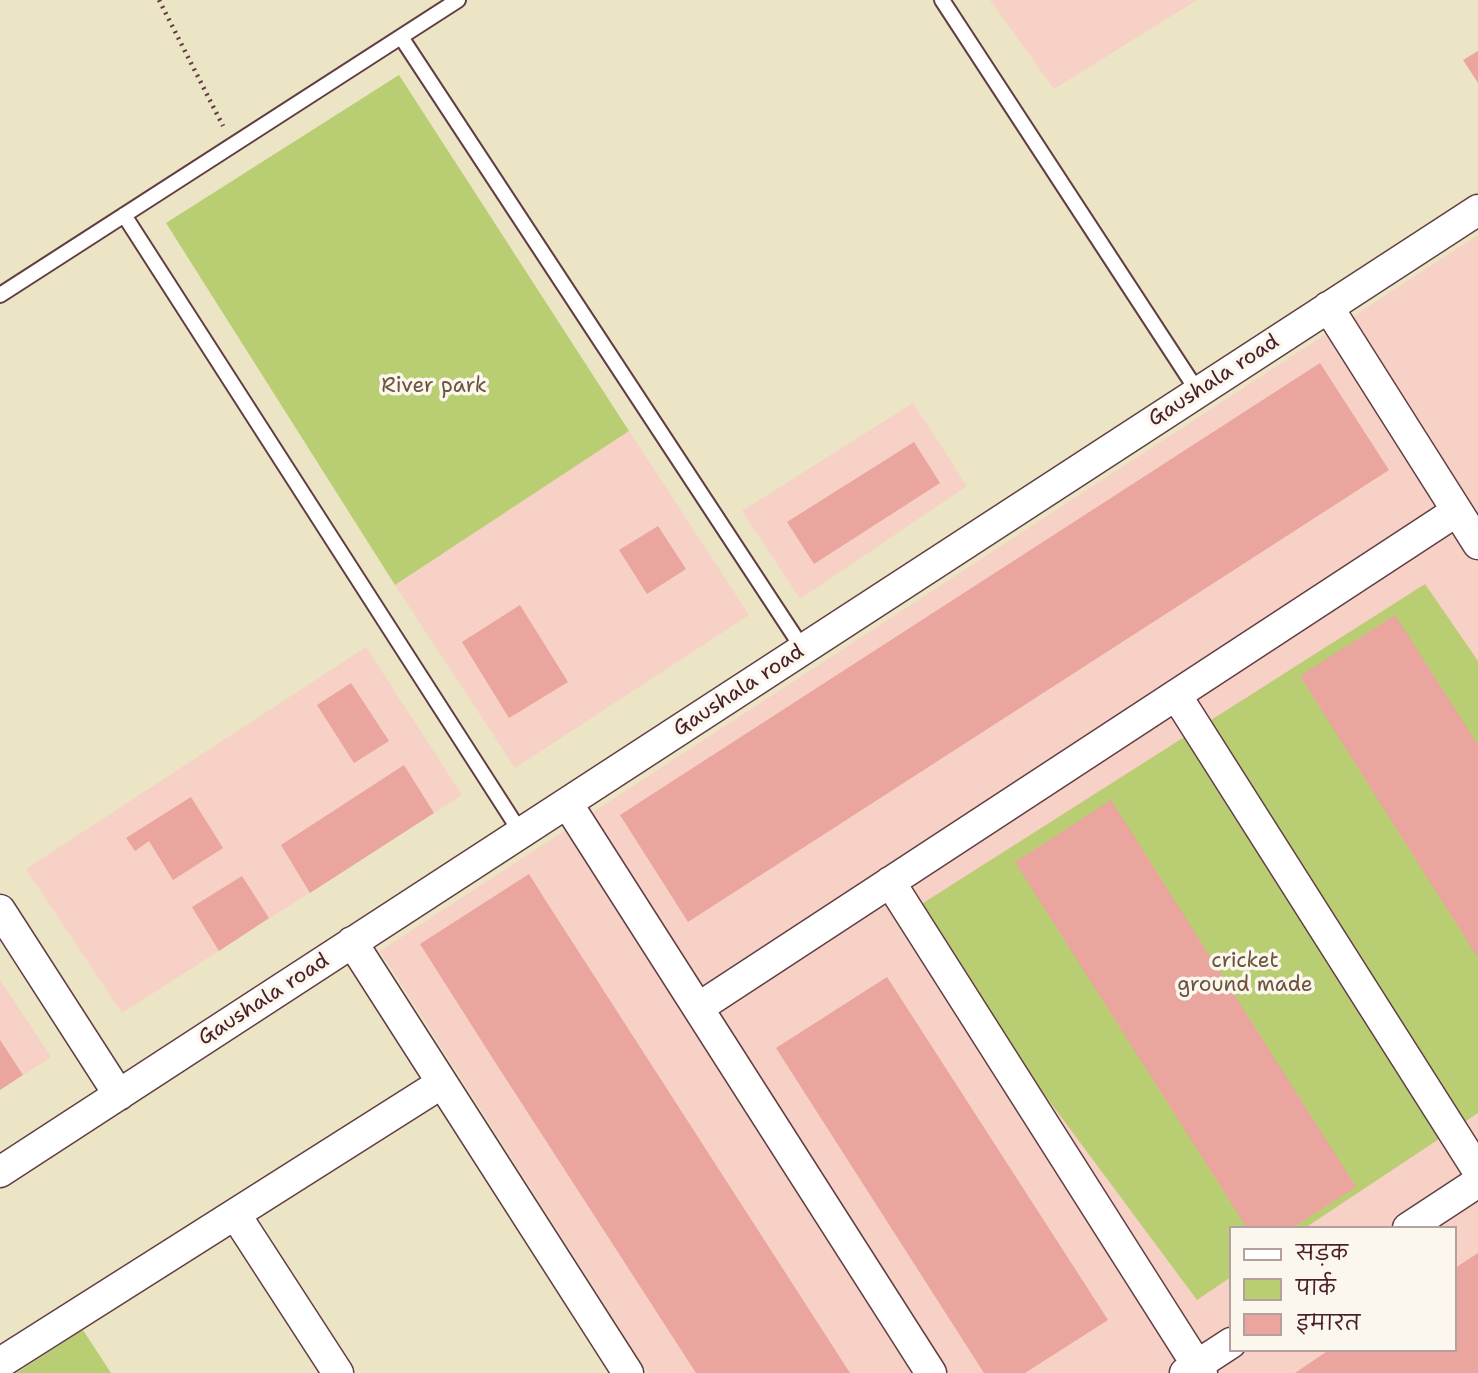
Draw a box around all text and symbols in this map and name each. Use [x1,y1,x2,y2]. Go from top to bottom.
street label: Gaushala road [1144,329,1284,433]
park label: River park [381,374,487,400]
street label: Gaushala road [669,639,809,743]
street label: Gaushala road [194,948,334,1052]
park label: cricket ground made [1177,949,1313,999]
legend [1230,1226,1457,1352]
text: सड़क [1296,1239,1348,1267]
text: पार्क [1296,1274,1336,1302]
text: इमारत [1296,1309,1360,1337]

